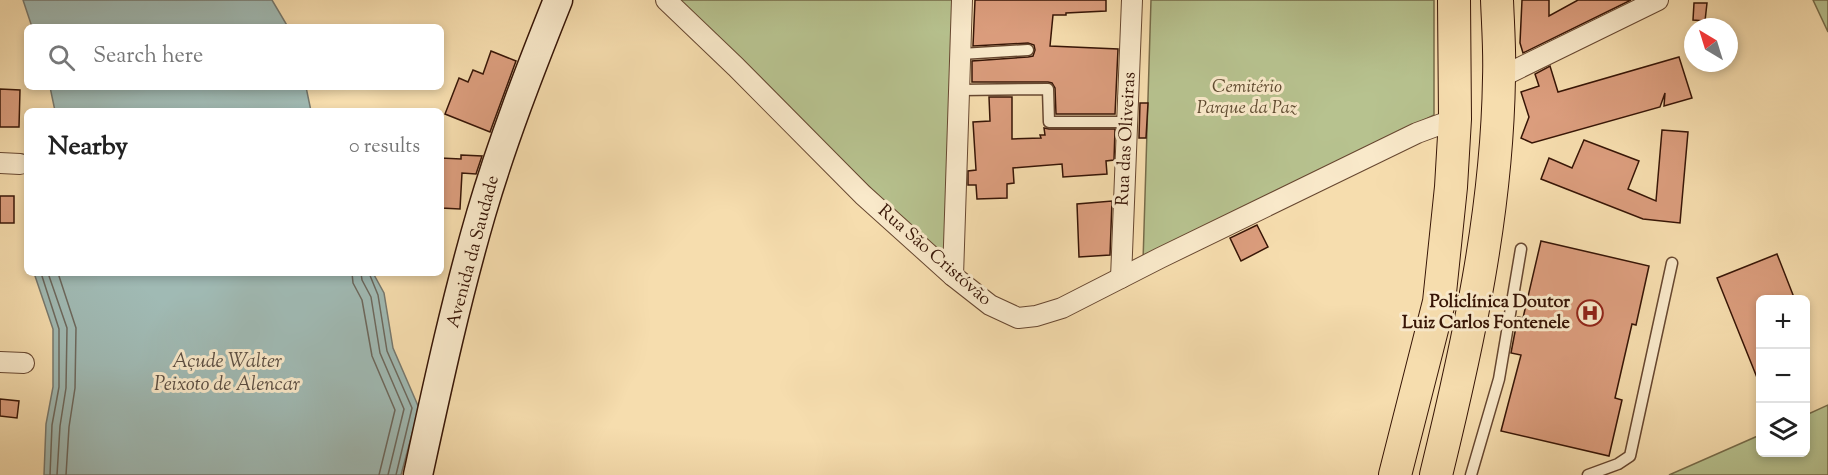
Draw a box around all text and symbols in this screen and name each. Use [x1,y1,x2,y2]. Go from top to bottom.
north arrow [1684,18,1738,72]
search box [24,24,444,90]
icon: search [45,41,78,74]
text: Search here [93,41,203,73]
street label: Rua das Oliveiras [1111,71,1143,207]
park label: Cemitério Parque da Paz [1197,75,1298,122]
text: Nearby [48,129,128,166]
text: 0 results [349,133,420,162]
street label: Avenida da Saudade [441,173,507,331]
street label: Rua São Cristóvão [871,199,997,313]
place label: Policlínica Doutor Luiz Carlos Fontenele [1402,290,1571,337]
map controls [1756,295,1810,457]
button: + [1756,295,1810,349]
hospital icon: Policlínica Doutor Luiz Carlos Fontenele [1575,298,1605,328]
water label: Açude Walter Peixoto de Alencar [154,348,300,400]
button: − [1756,349,1810,403]
button: layers [1756,403,1810,457]

